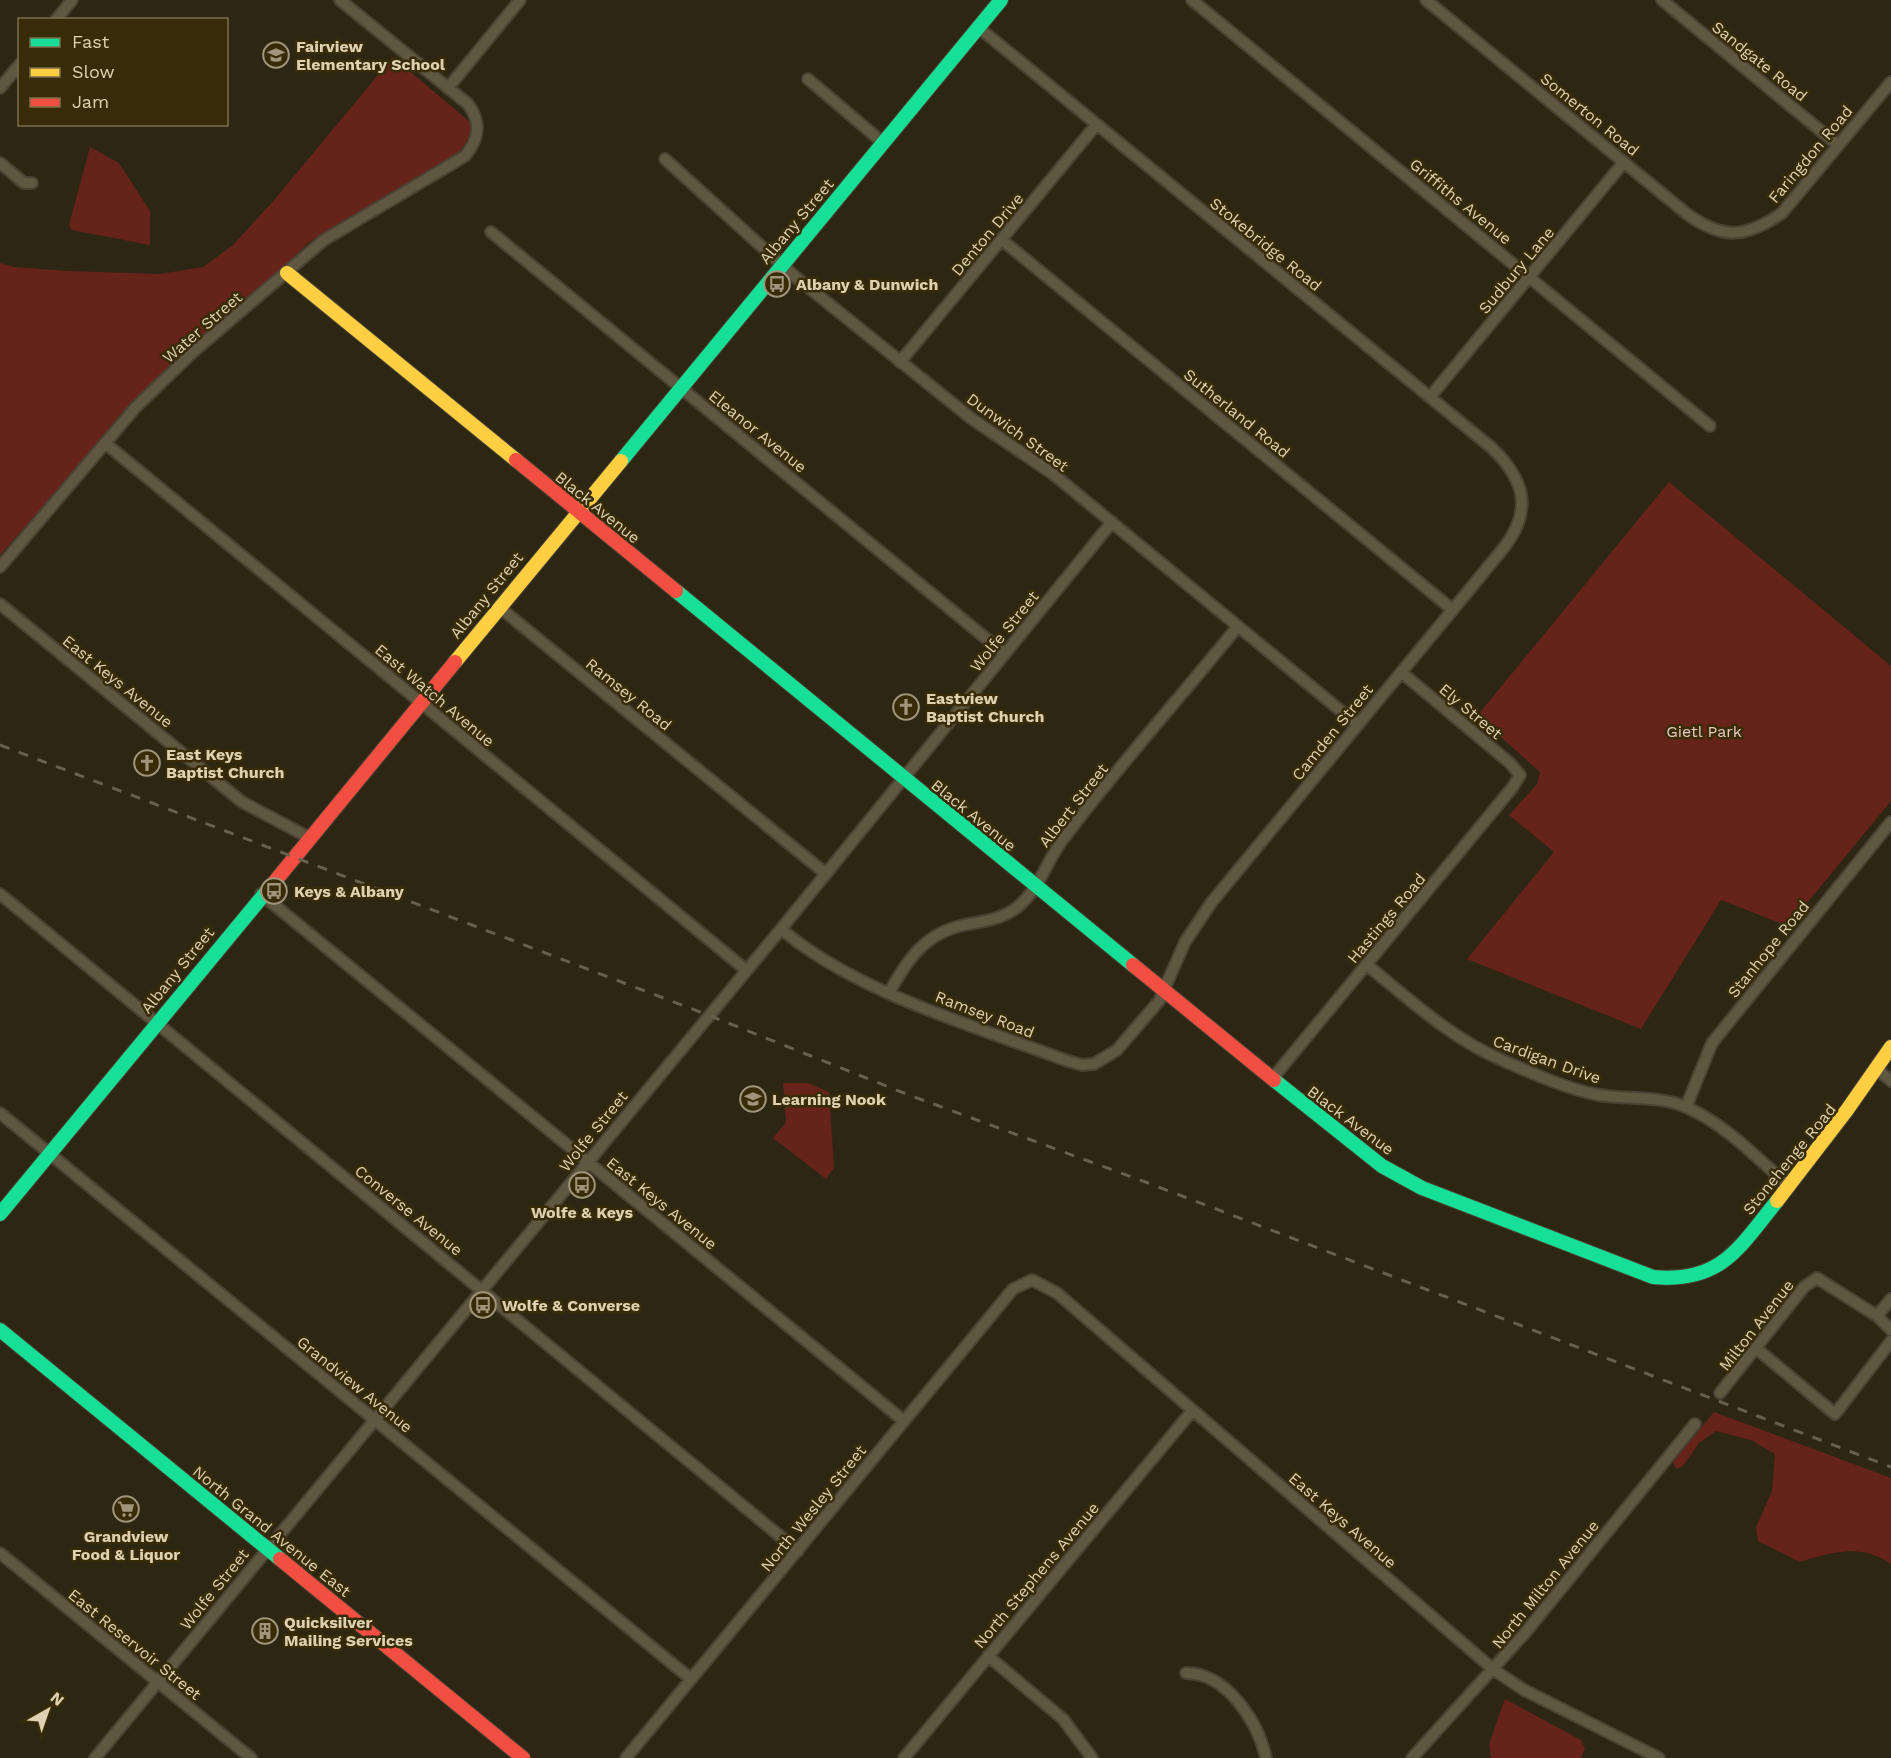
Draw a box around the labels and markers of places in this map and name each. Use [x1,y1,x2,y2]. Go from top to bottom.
place label: Fairview Elementary School [296,37,446,74]
school or university icon: Fairview Elementary School [261,40,291,70]
bus stop icon: Albany & Dunwich [762,269,792,299]
place label: Albany & Dunwich [796,275,938,294]
place label: Eastview Baptist Church [926,689,1044,726]
church icon: Eastview Baptist Church [891,692,921,722]
place label: East Keys Baptist Church [166,745,284,782]
church icon: East Keys Baptist Church [132,748,162,778]
bus stop icon: Keys & Albany [259,876,289,906]
place label: Keys & Albany [294,882,405,901]
school or university icon: Learning Nook [738,1084,768,1114]
place label: Learning Nook [772,1090,886,1109]
bus stop icon: Wolfe & Keys [567,1170,597,1200]
place label: Wolfe & Keys [531,1203,633,1222]
bus stop icon: Wolfe & Converse [468,1290,498,1320]
place label: Wolfe & Converse [502,1296,640,1315]
supermarket icon: Grandview Food & Liquor [111,1494,141,1524]
place label: Grandview Food & Liquor [72,1527,180,1564]
place label: Quicksilver Mailing Services [284,1613,413,1650]
building icon: Quicksilver Mailing Services [250,1616,280,1646]

